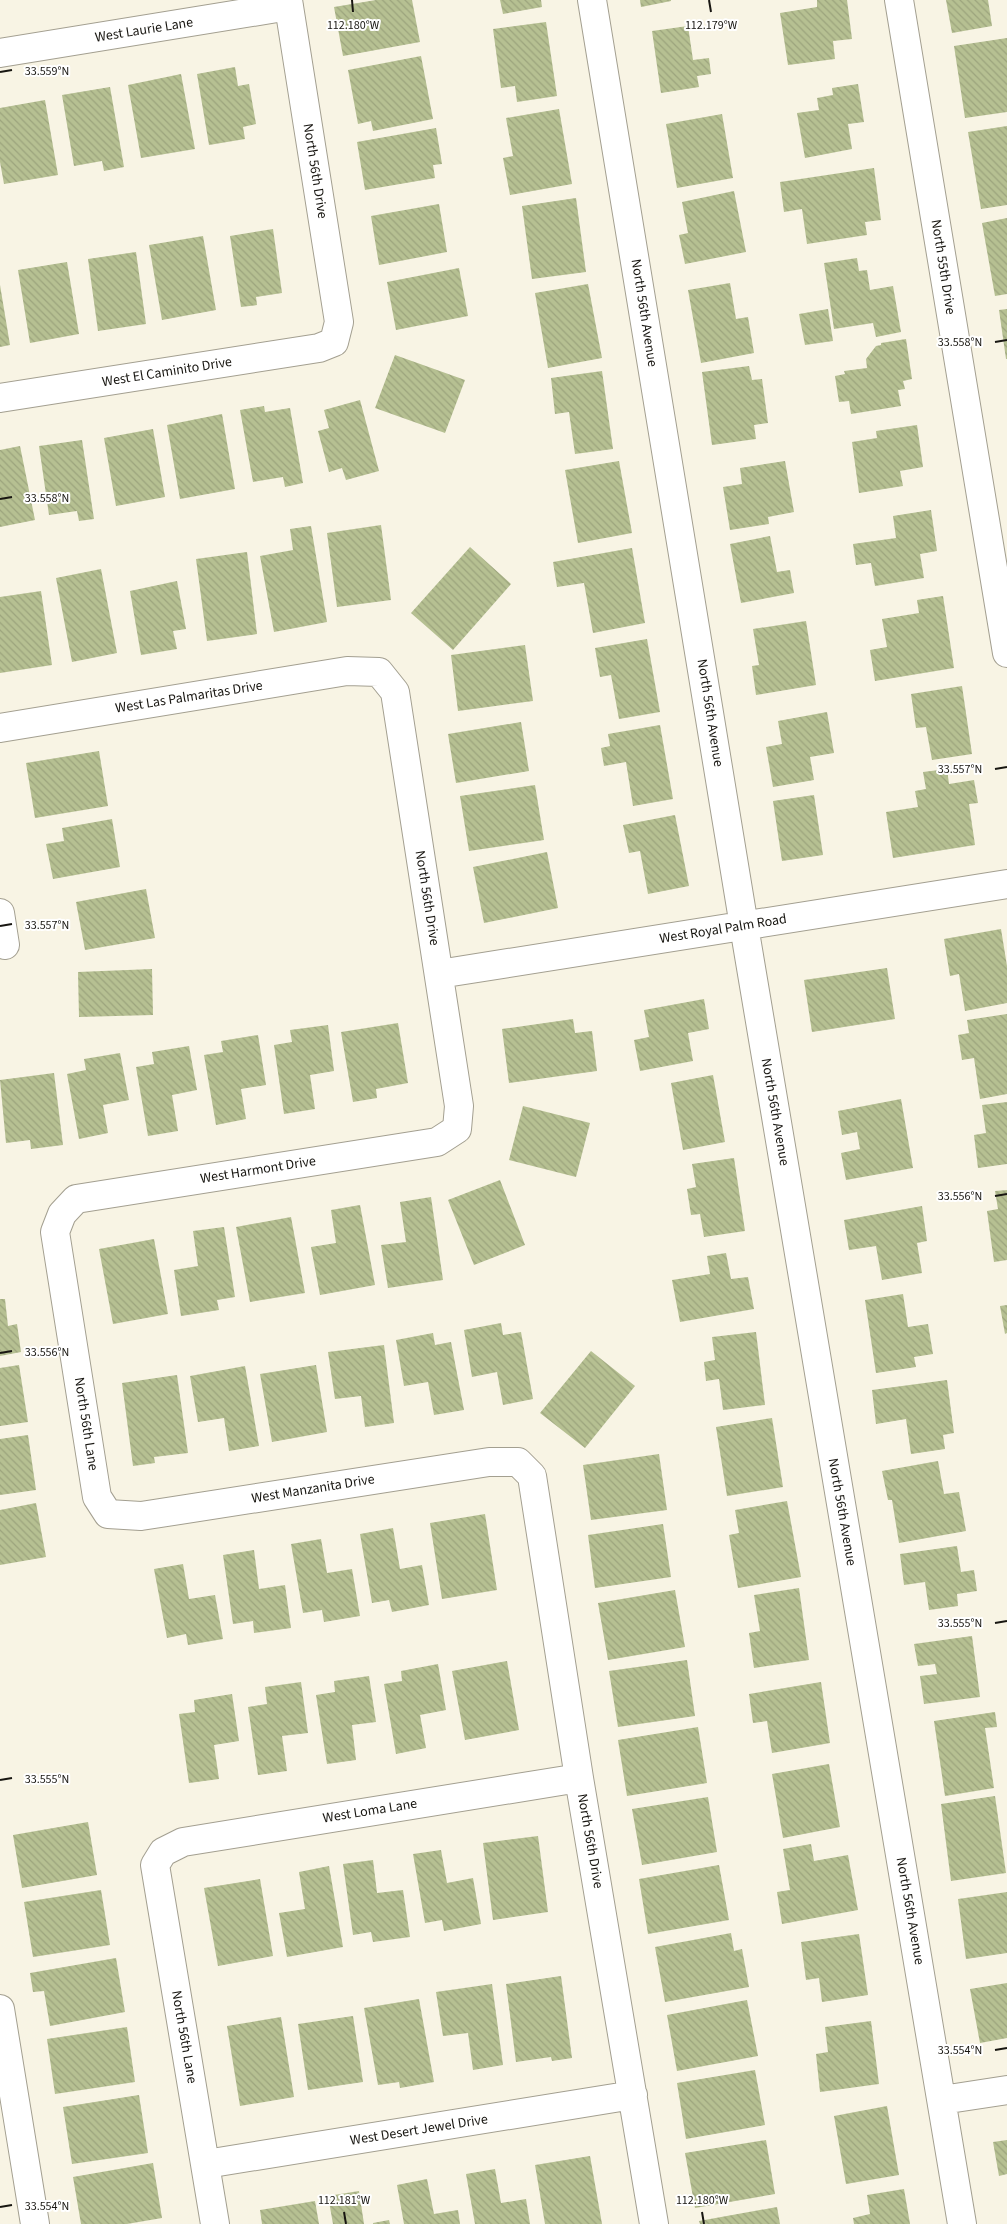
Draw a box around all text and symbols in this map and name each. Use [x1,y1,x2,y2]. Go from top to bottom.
street label: West Laurie Lane [94,12,195,48]
text: 112.180°W [327,17,380,34]
text: 112.179°W [685,17,738,34]
text: 33.559°N [25,63,69,80]
street label: North 56th Drive [298,122,332,220]
street label: North 55th Drive [926,218,960,316]
street label: North 56th Avenue [626,258,662,368]
text: 33.558°N [938,334,982,351]
street label: West El Caminito Drive [101,352,233,392]
text: 33.558°N [25,490,69,507]
street label: North 56th Avenue [692,658,728,768]
street label: West Las Palmaritas Drive [114,675,264,719]
text: 33.557°N [938,761,982,778]
street label: North 56th Drive [410,849,444,947]
street label: West Royal Palm Road [658,909,788,949]
text: 33.557°N [25,917,69,934]
street label: North 56th Avenue [756,1057,794,1167]
street label: West Harmont Drive [199,1151,317,1189]
text: 33.556°N [938,1188,982,1205]
text: 33.556°N [25,1344,69,1361]
street label: North 56th Lane [69,1376,103,1472]
street label: North 56th Avenue [823,1457,861,1567]
street label: West Manzanita Drive [250,1469,376,1509]
text: 33.555°N [938,1615,982,1632]
text: 33.555°N [25,1771,69,1788]
street label: North 56th Drive [572,1792,608,1890]
street label: West Loma Lane [321,1794,419,1828]
street label: North 56th Avenue [891,1856,929,1966]
street label: North 56th Lane [166,1989,202,2085]
text: 33.554°N [938,2042,982,2059]
street label: West Desert Jewel Drive [349,2109,489,2151]
text: 112.181°W [318,2192,371,2209]
text: 112.180°W [676,2192,729,2209]
text: 33.554°N [25,2198,69,2215]

